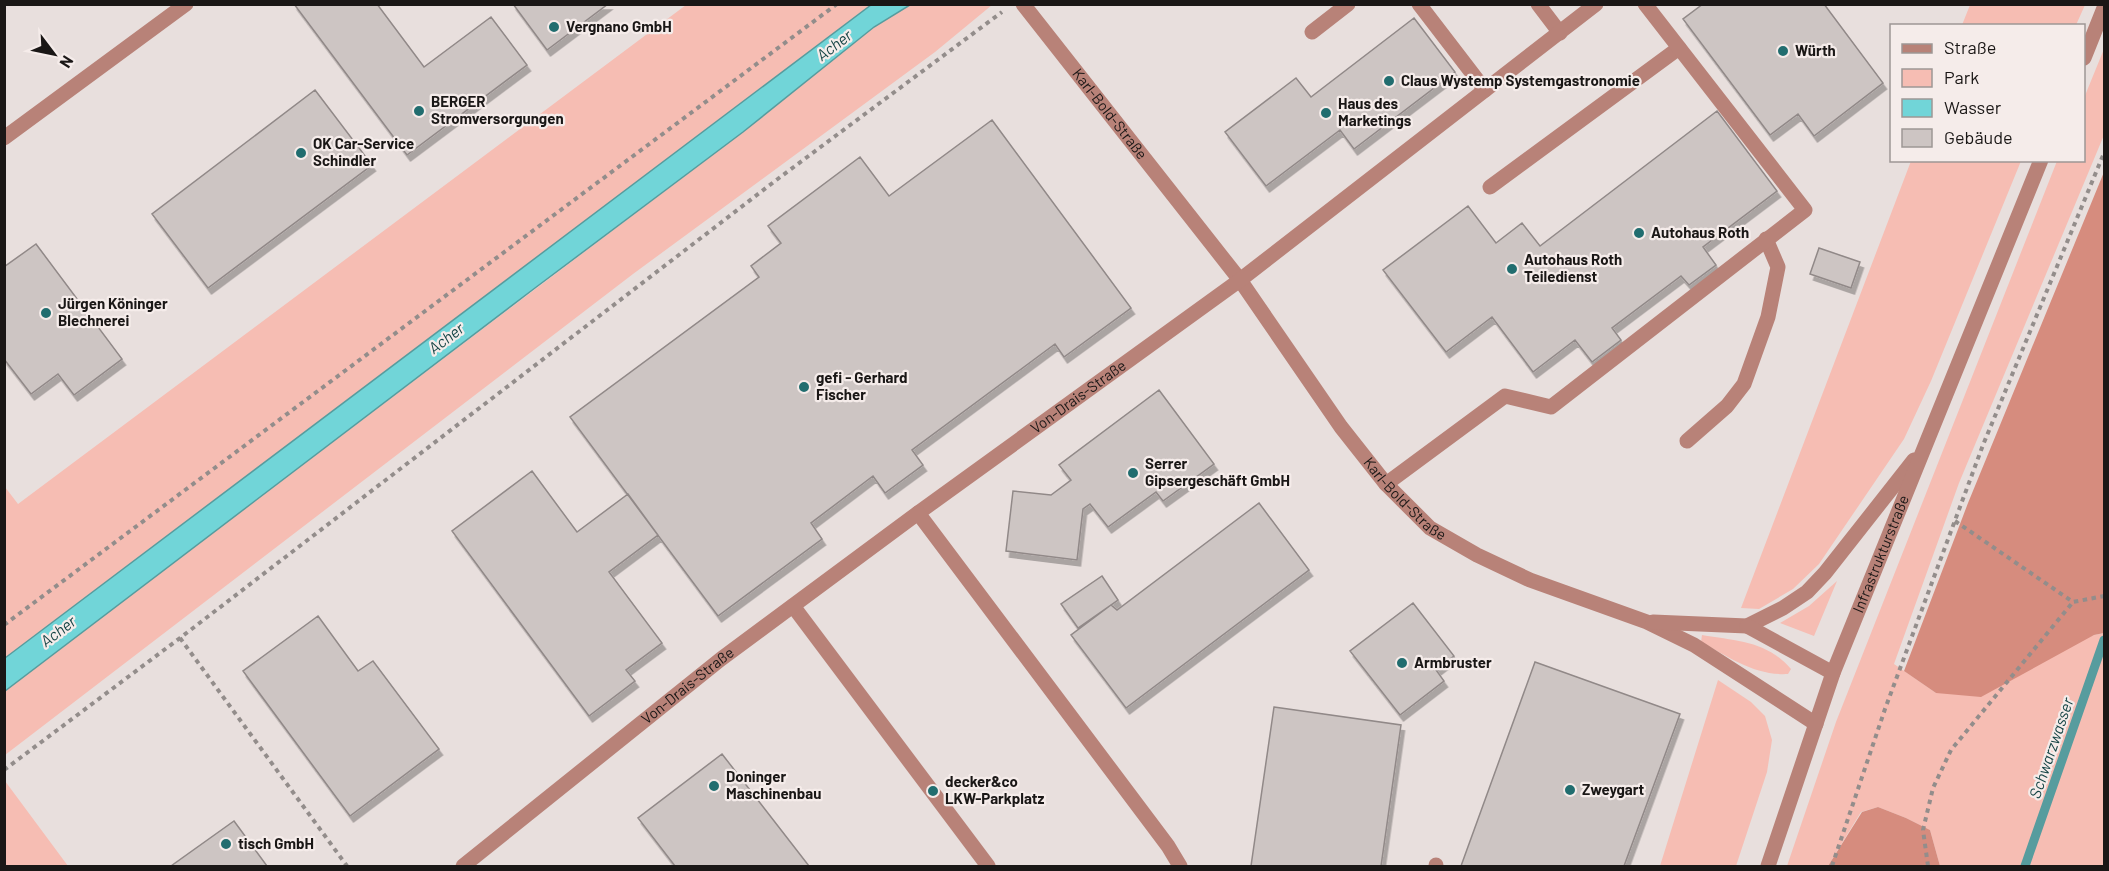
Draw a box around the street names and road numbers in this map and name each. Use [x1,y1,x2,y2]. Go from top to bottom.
street label: Karl-Bold-Straße [1069,64,1152,162]
street label: Von-Drais-Straße [1027,356,1129,437]
street label: Karl-Bold-Straße [1360,453,1450,543]
street label: Infrastrukturstraße [1848,492,1912,615]
street label: Von-Drais-Straße [637,643,737,727]

